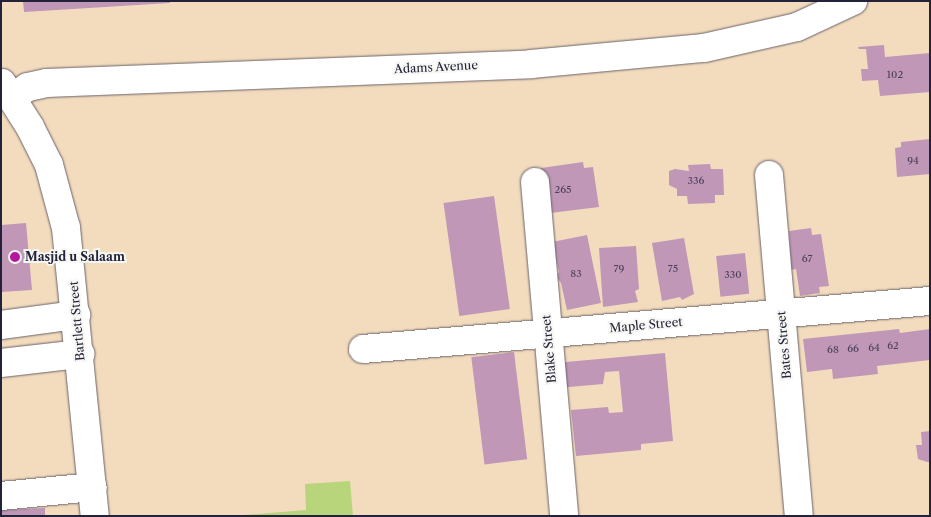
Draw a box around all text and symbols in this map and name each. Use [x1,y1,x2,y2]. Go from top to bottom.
street label: Adams Avenue [393,58,479,76]
house number: 102 [887,69,903,81]
house number: 94 [907,155,919,167]
house number: 336 [688,175,704,187]
house number: 265 [554,184,572,196]
place label: Masjid u Salaam [25,250,125,264]
marker: Masjid u Salaam [9,251,21,263]
house number: 67 [802,253,812,265]
house number: 79 [614,263,624,275]
house number: 75 [668,263,678,275]
house number: 83 [570,268,582,280]
house number: 330 [724,269,742,281]
street label: Bartlett Street [66,281,88,361]
street label: Bates Street [774,310,794,380]
street label: Blake Street [539,314,559,384]
street label: Maple Street [609,315,683,335]
house number: 62 [887,340,899,352]
house number: 64 [868,342,880,354]
house number: 66 [847,343,859,355]
house number: 68 [827,344,839,356]

